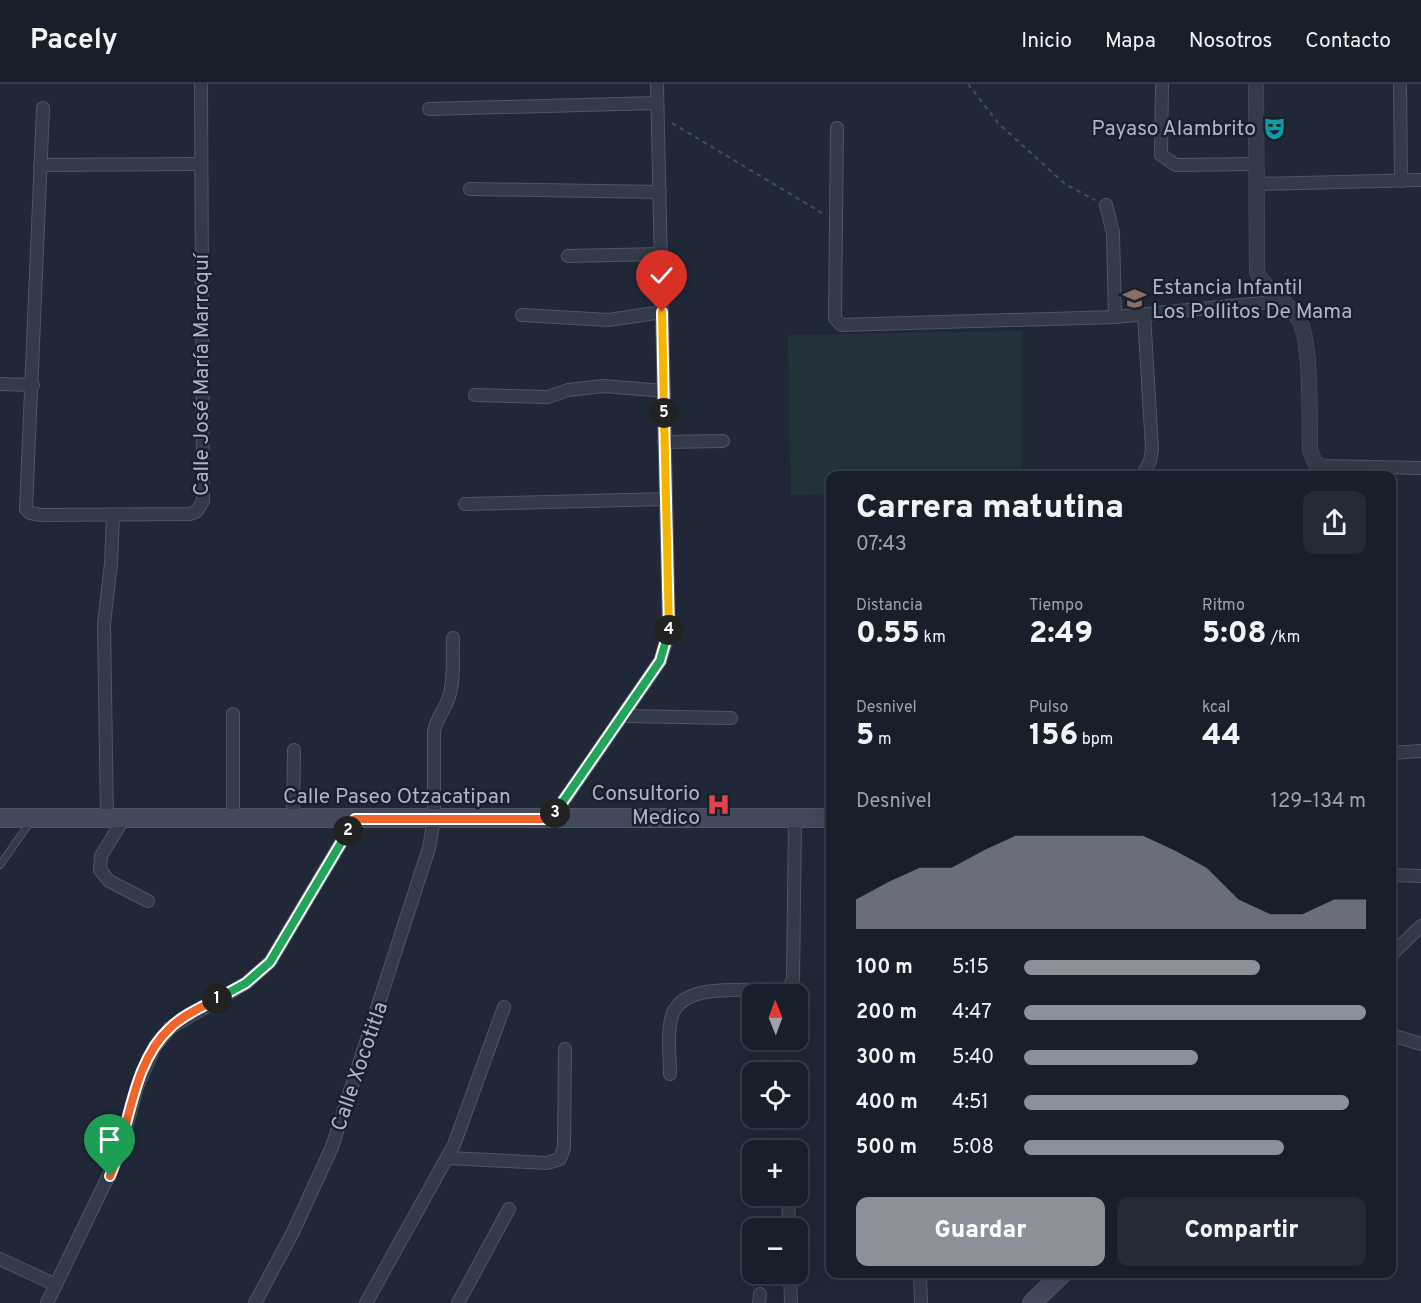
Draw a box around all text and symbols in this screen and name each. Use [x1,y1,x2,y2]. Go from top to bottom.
text: Pacely [30,23,118,59]
text: Inicio [1021,28,1072,55]
text: Mapa [1105,28,1156,55]
text: Nosotros [1189,28,1272,55]
text: Contacto [1305,28,1391,55]
theatre icon: Payaso Alambrito [1261,115,1287,141]
place label: Payaso Alambrito [1092,116,1256,143]
pin [636,250,687,312]
street label: Calle José María Marroquí [189,252,216,496]
icon: check [645,259,678,292]
place label: Estancia Infantil Los Pollitos De Mama [1152,275,1352,326]
school or university icon: Estancia Infantil Los Pollitos De Mama [1121,286,1147,312]
pin: 5 [649,398,679,428]
text: 5 [659,403,669,423]
text: Carrera matutina [856,488,1124,530]
button: share [1303,491,1366,554]
text: 07:43 [856,532,907,558]
text: Distancia [856,596,923,616]
text: Tiempo [1029,596,1083,616]
text: Ritmo [1202,596,1245,616]
pin: 4 [654,615,684,645]
text: 0.55 [856,616,920,653]
text: 2:49 [1029,616,1093,653]
text: 5:08 [1202,616,1267,653]
text: 4 [664,620,674,640]
text: km [920,628,946,648]
text: /km [1267,628,1300,648]
text: Desnivel [856,698,917,718]
text: Pulso [1029,698,1068,718]
text: kcal [1202,698,1230,718]
text: 5 [856,718,874,755]
text: 156 [1029,718,1078,755]
text: 44 [1202,718,1241,755]
text: m [874,730,892,750]
text: bpm [1078,730,1113,750]
place label: Consultorio Medico [591,781,700,832]
street label: Calle Paseo Otzacatipan [283,784,511,811]
text: Desnivel [856,789,932,815]
text: 129–134 m [1271,789,1366,815]
hospital icon: Consultorio Medico [705,792,731,818]
pin: 3 [540,798,570,828]
text: 3 [550,803,560,823]
pin: 2 [333,816,363,846]
text: 2 [343,821,353,841]
text: 100 m [856,955,913,981]
text: 5:15 [952,955,989,981]
pin: 1 [202,984,232,1014]
north arrow [742,984,808,1050]
map controls [742,984,808,1284]
text: 1 [214,989,220,1009]
street label: Calle Xocotitla [326,998,395,1135]
text: 200 m [856,1000,917,1026]
text: 4:47 [952,1000,992,1026]
text: 300 m [856,1045,917,1071]
text: 5:40 [952,1045,994,1071]
button: locate [742,1062,808,1128]
text: 400 m [856,1090,918,1116]
text: 4:51 [952,1090,989,1116]
pin [84,1114,135,1176]
icon: arrive [93,1123,126,1156]
text: 500 m [856,1135,917,1161]
text: 5:08 [952,1135,994,1161]
button: + [742,1140,808,1206]
button: Guardar [856,1197,1105,1266]
button: Compartir [1117,1197,1366,1266]
button: − [742,1218,808,1284]

